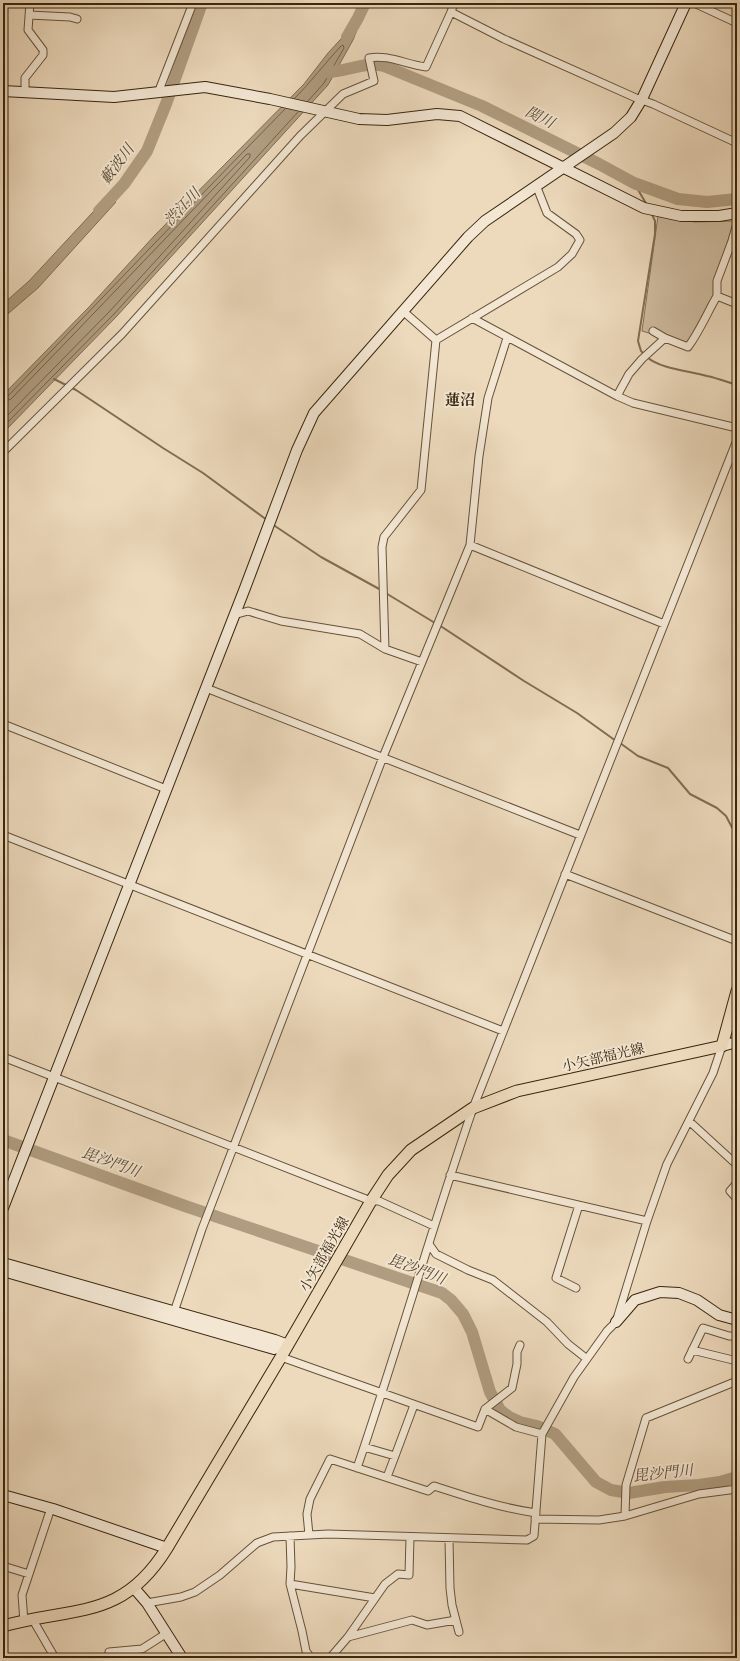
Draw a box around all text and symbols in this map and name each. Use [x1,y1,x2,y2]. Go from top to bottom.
water label: 関川 [522,102,559,134]
water label: 藪波川 [96,139,140,188]
water label: 渋江川 [160,183,206,230]
district label: 蓮沼 [445,391,475,410]
street label: 小矢部福光線 [560,1040,646,1076]
water label: 毘沙門川 [79,1143,144,1182]
street label: 小矢部福光線 [296,1214,354,1295]
water label: 毘沙門川 [385,1250,450,1290]
water label: 毘沙門川 [632,1461,696,1486]

